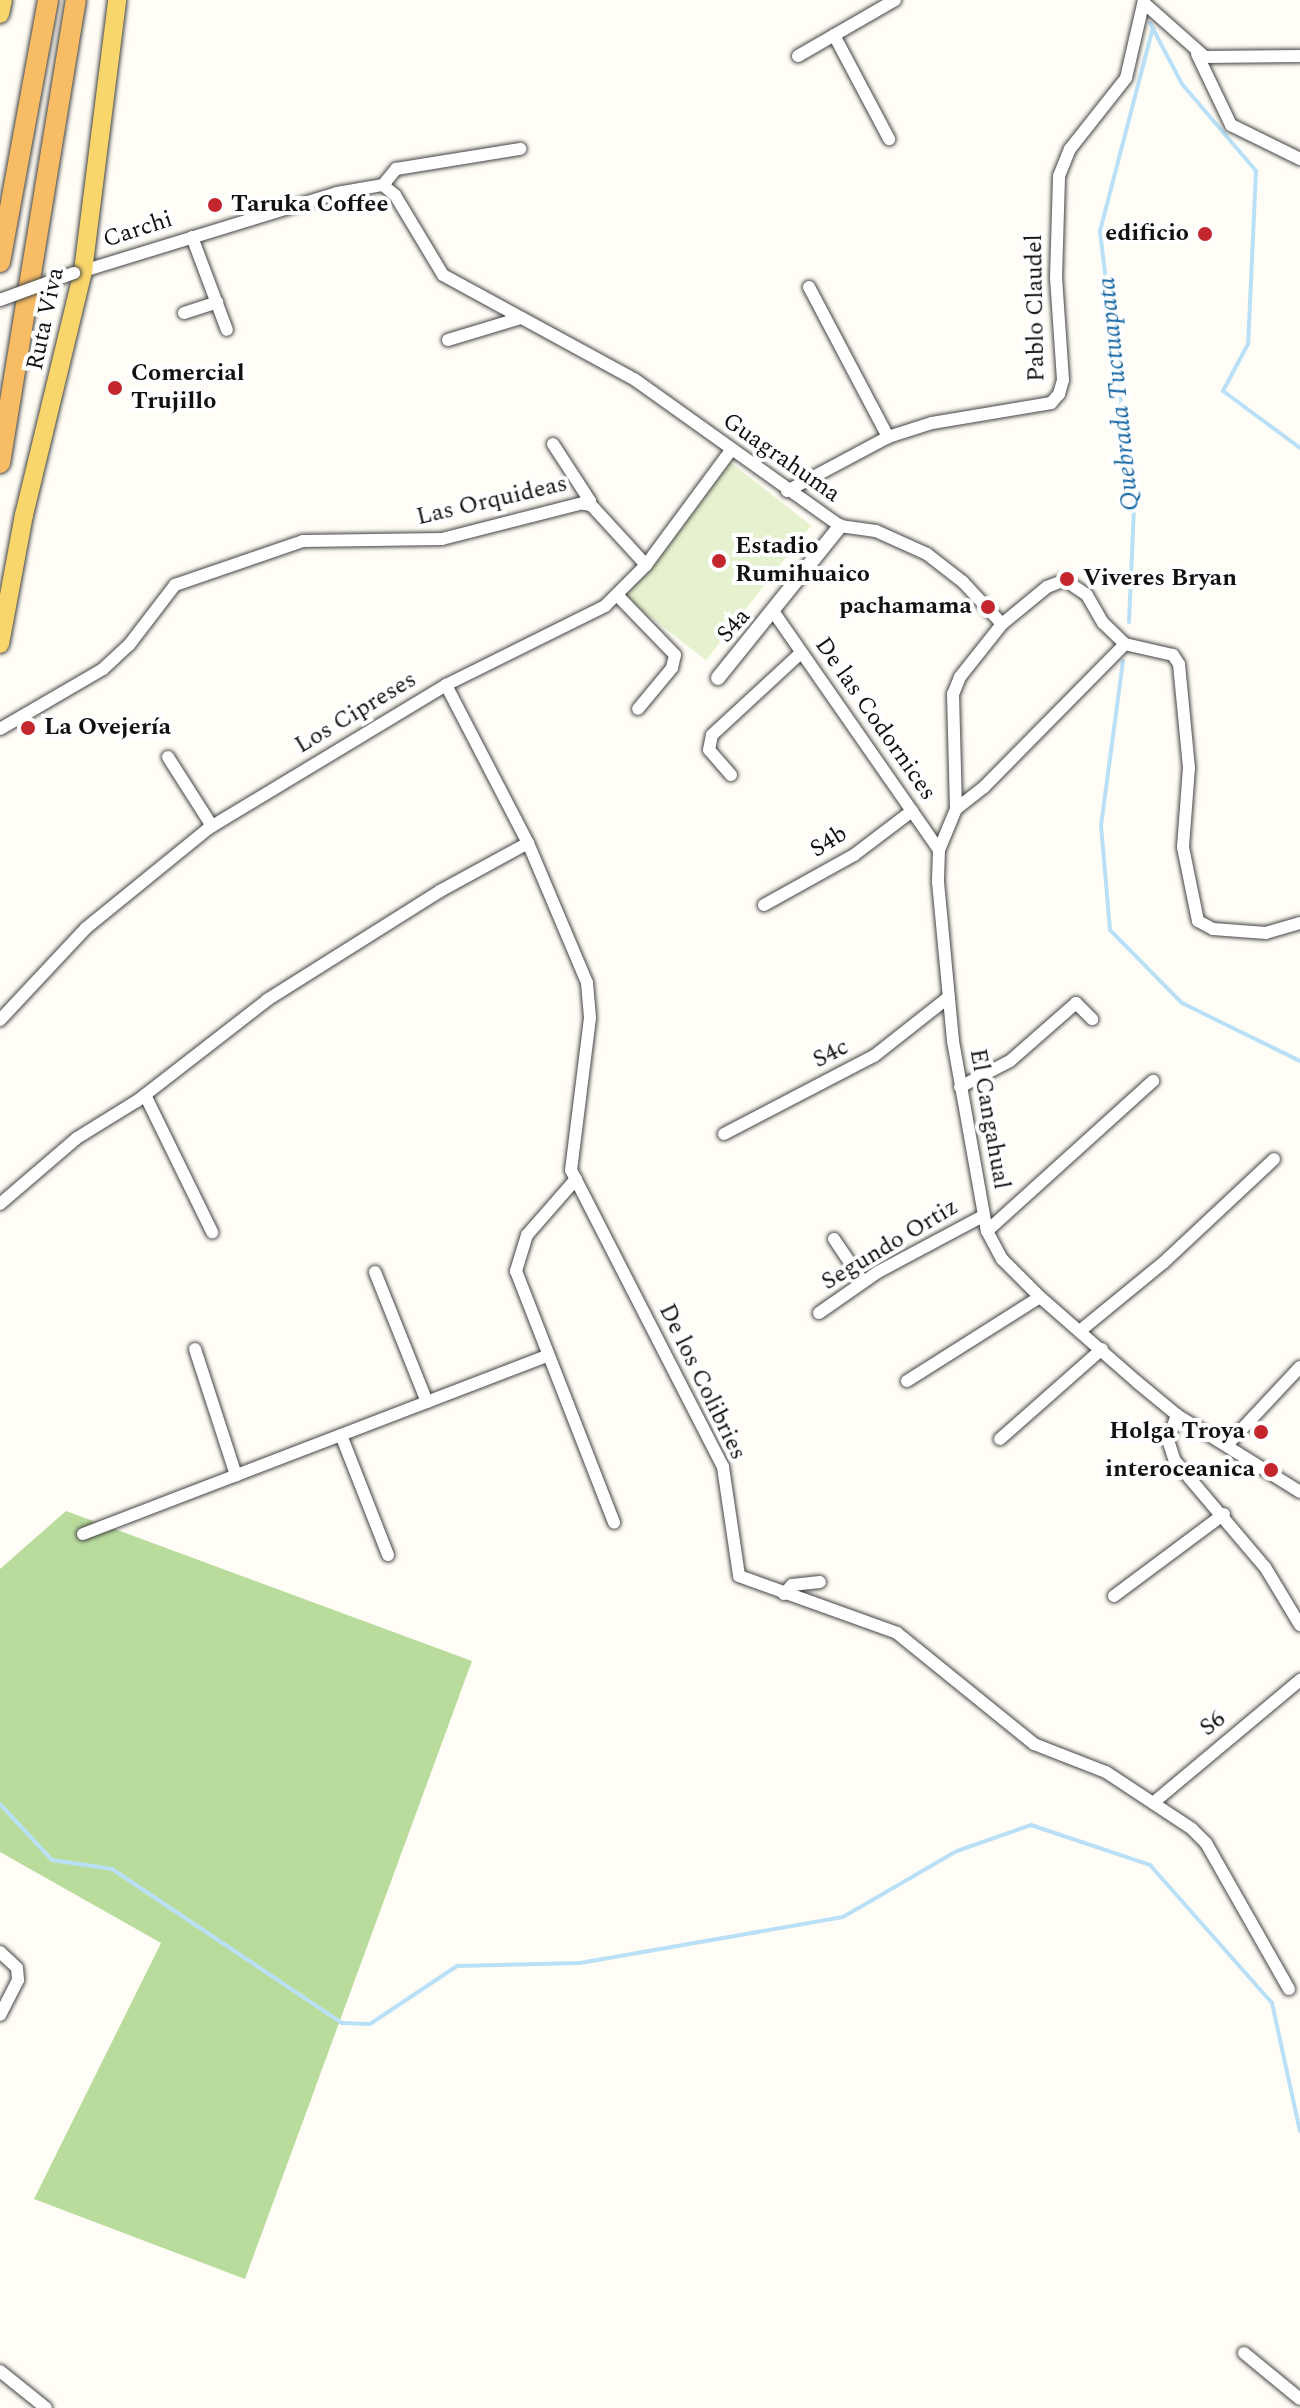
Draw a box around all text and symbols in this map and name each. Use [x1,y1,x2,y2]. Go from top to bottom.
place label: Taruka Coffee [231,191,388,219]
marker: Taruka Coffee [206,196,224,214]
street label: Carchi [100,205,176,255]
place label: edificio [1105,220,1189,248]
marker: edificio [1196,225,1214,243]
street label: Pablo Claudel [1020,234,1052,382]
street label: Ruta Viva [21,265,71,373]
water label: Quebrada Tuctuapata [1091,276,1147,512]
place label: Comercial Trujillo [131,360,245,416]
marker: Comercial Trujillo [106,379,124,397]
street label: Guagrahuma [716,407,846,509]
street label: Las Orquideas [414,470,570,532]
place label: Estadio Rumihuaico [735,533,870,589]
marker: Estadio Rumihuaico [710,552,728,570]
place label: Viveres Bryan [1083,565,1237,593]
marker: Viveres Bryan [1058,570,1076,588]
place label: pachamama [839,593,972,621]
marker: pachamama [979,598,997,616]
street label: S4a [711,603,757,649]
street label: De las Codornices [808,632,942,806]
street label: Los Cipreses [290,665,422,761]
place label: La Ovejería [44,714,171,742]
marker: La Ovejería [19,719,37,737]
street label: S4b [805,820,853,864]
street label: S4c [808,1033,854,1075]
street label: El Cangahual [962,1046,1016,1192]
street label: Segundo Ortiz [816,1193,964,1297]
street label: De los Colibries [652,1299,752,1465]
place label: Holga Troya [1109,1418,1245,1446]
marker: Holga Troya [1252,1423,1270,1441]
place label: interoceanica [1105,1456,1255,1484]
marker: interoceanica [1262,1461,1280,1479]
street label: S6 [1194,1705,1232,1743]

